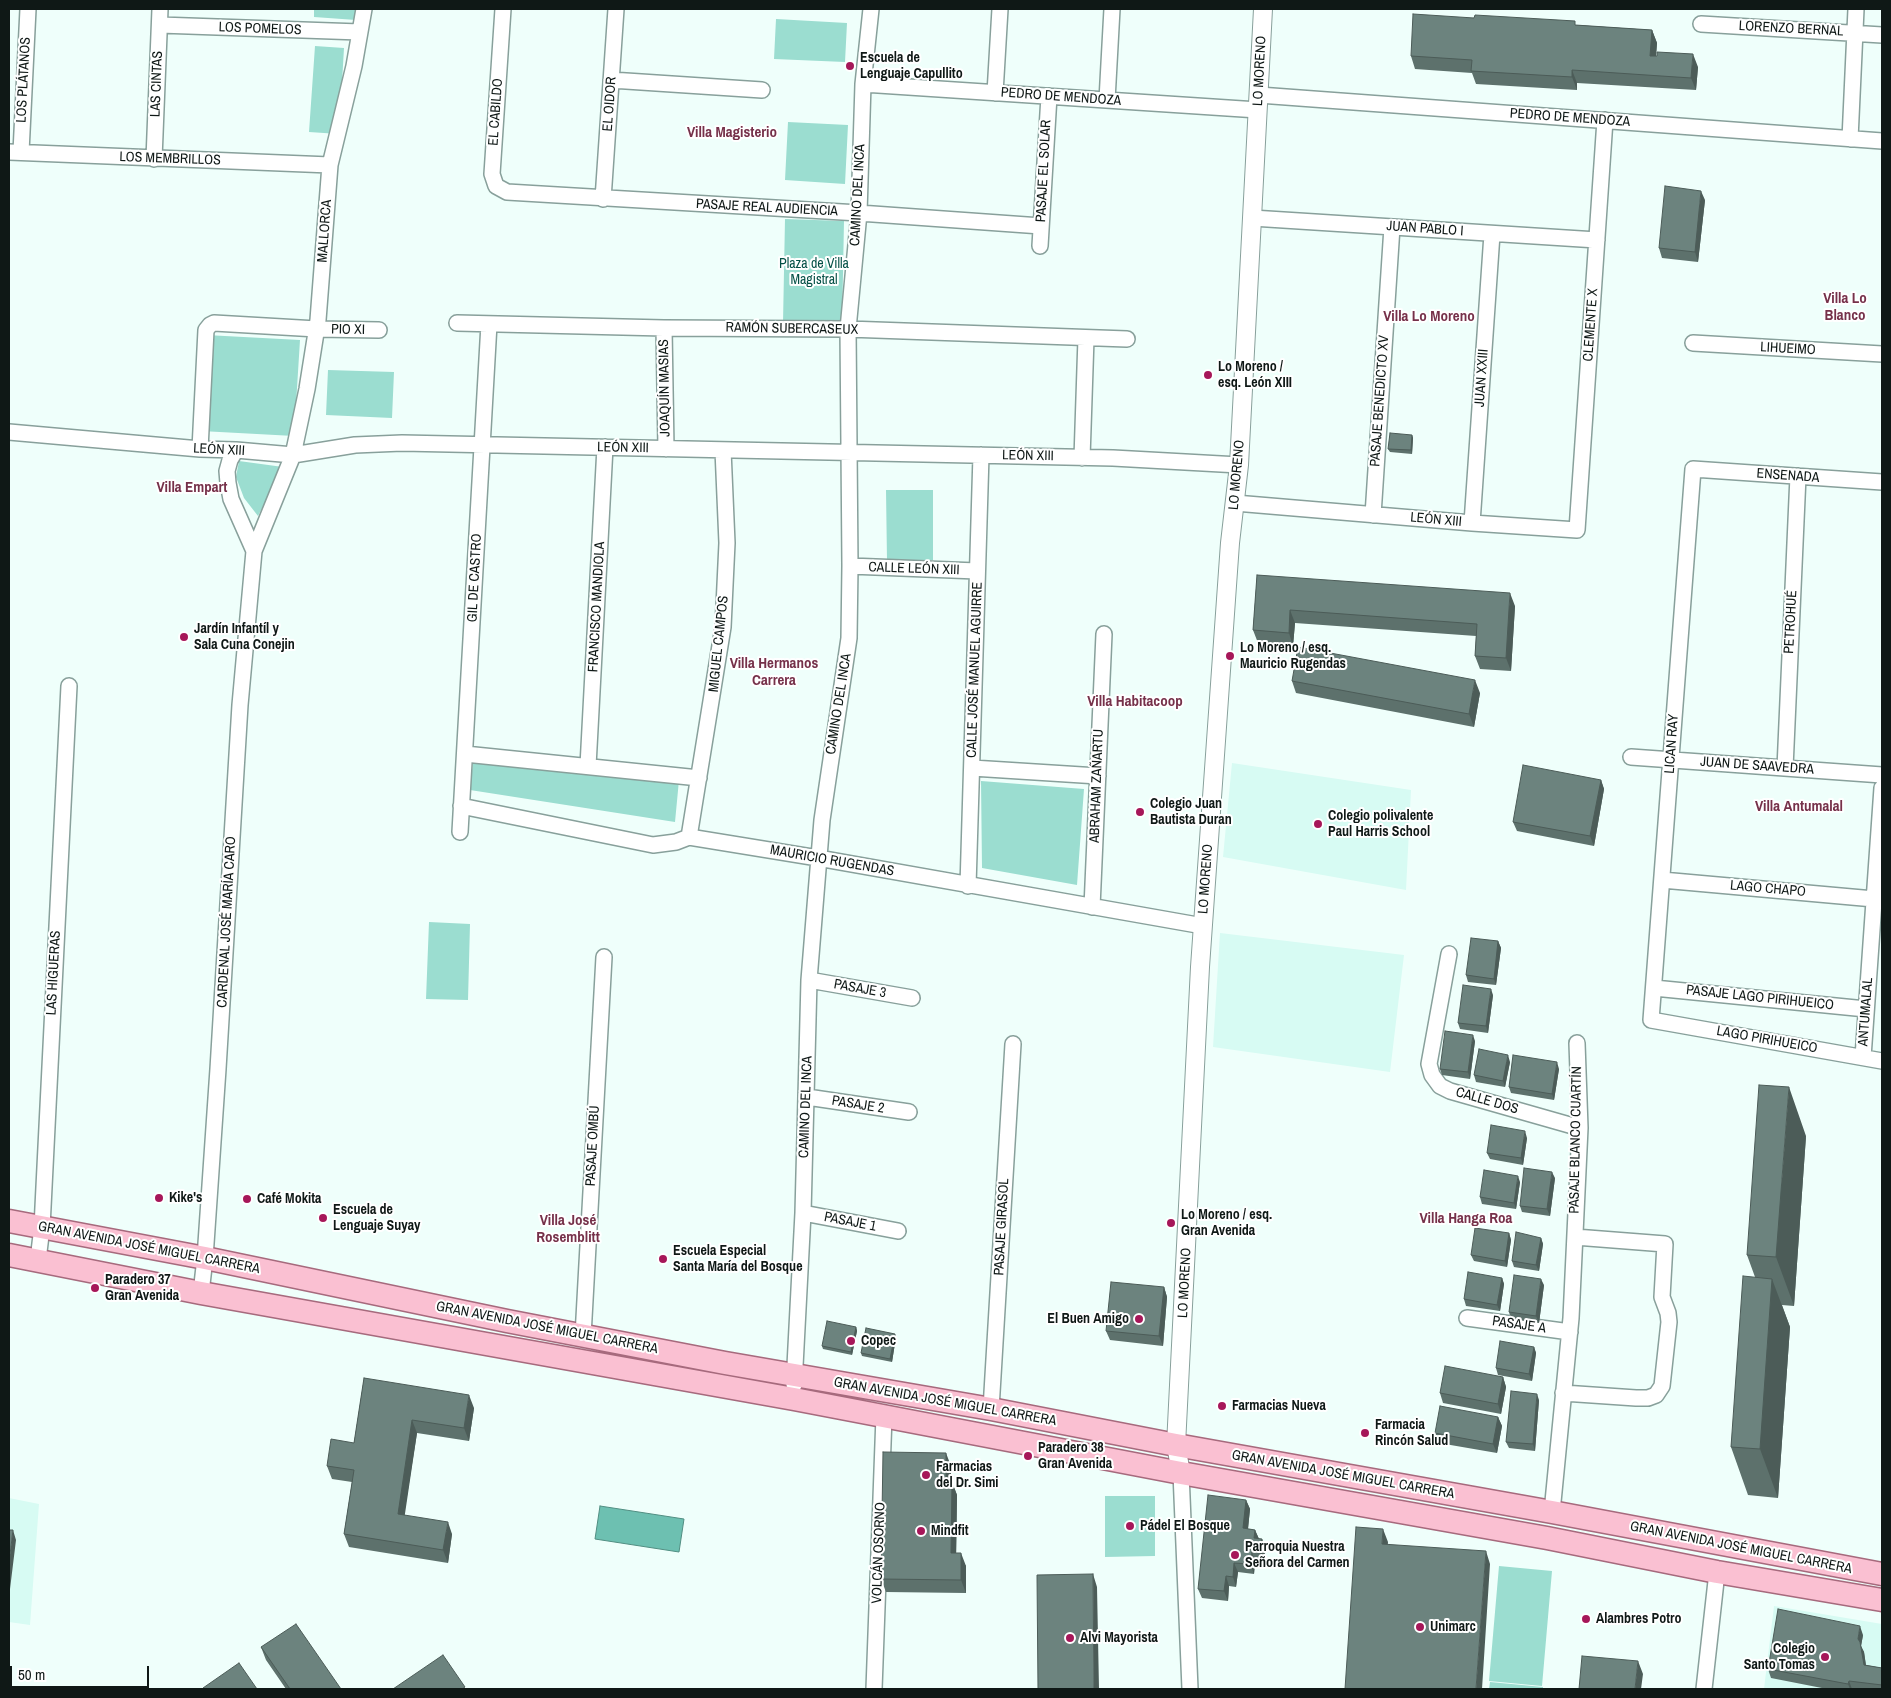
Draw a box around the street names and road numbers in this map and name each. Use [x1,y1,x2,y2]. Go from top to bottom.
street label: LORENZO BERNAL [1738,18,1844,40]
street label: LOS POMELOS [218,19,302,39]
street label: LO MORENO [1250,36,1270,106]
street label: LOS PLÁTANOS [13,37,35,123]
street label: LAS CINTAS [147,51,167,117]
street label: EL OIDOR [600,76,620,132]
street label: EL CABILDO [485,78,507,146]
street label: PEDRO DE MENDOZA [1000,84,1122,110]
street label: PEDRO DE MENDOZA [1509,105,1631,131]
street label: PASAJE EL SOLAR [1033,119,1055,223]
street label: CAMINO DEL INCA [847,144,869,246]
street label: LOS MEMBRILLOS [119,149,221,169]
street label: PASAJE REAL AUDIENCIA [696,196,838,220]
street label: MALLORCA [314,199,336,263]
street label: JUAN PABLO I [1386,218,1464,240]
street label: CLEMENTE X [1580,288,1602,362]
street label: RAMÓN SUBERCASEUX [726,319,858,339]
street label: PIO XI [331,321,365,339]
street label: PASAJE BENEDICTO XV [1367,335,1393,467]
street label: JOAQUÍN MASIAS [656,339,674,437]
street label: LIHUEIMO [1760,339,1816,359]
street label: JUAN XXIII [1472,348,1492,408]
street label: LEÓN XIII [597,439,649,457]
street label: LO MORENO [1226,439,1248,511]
street label: LEÓN XIII [193,440,245,460]
street label: LEÓN XIII [1002,447,1054,465]
street label: ENSENADA [1756,465,1820,487]
street label: LEÓN XIII [1410,509,1462,531]
street label: GIL DE CASTRO [464,533,486,623]
street label: FRANCISCO MANDIOLA [585,541,609,673]
street label: CALLE LEÓN XIII [868,559,960,579]
street label: CALLE JOSÉ MANUEL AGUIRRE [964,582,986,758]
street label: PETROHUÉ [1781,590,1801,654]
street label: MIGUEL CAMPOS [706,595,732,693]
street label: CAMINO DEL INCA [823,652,855,756]
street label: LICAN RAY [1662,714,1682,774]
street label: ABRAHAM ZAÑARTU [1087,729,1107,843]
street label: JUAN DE SAAVEDRA [1700,754,1814,778]
street label: CARDENAL JOSÉ MARÍA CARO [214,836,240,1008]
street label: MAURICIO RUGENDAS [769,842,895,880]
street label: LO MORENO [1195,843,1217,915]
street label: LAGO CHAPO [1729,877,1807,901]
street label: LAS HIGUERAS [43,930,65,1016]
street label: PASAJE 3 [833,976,887,1002]
street label: ANTUMALAL [1855,977,1877,1047]
street label: PASAJE LAGO PIRIHUEICO [1685,982,1835,1014]
street label: LAGO PIRIHUEICO [1715,1023,1819,1057]
street label: CAMINO DEL INCA [796,1056,816,1158]
street label: PASAJE BLANCO CUARTÍN [1566,1066,1586,1214]
street label: CALLE DOS [1454,1084,1520,1118]
street label: PASAJE 2 [831,1093,885,1117]
street label: PASAJE OMBÚ [582,1105,604,1187]
street label: PASAJE GIRASOL [991,1178,1013,1276]
street label: PASAJE 1 [822,1209,878,1235]
street label: GRAN AVENIDA JOSÉ MIGUEL CARRERA [37,1218,261,1278]
street label: LO MORENO [1175,1248,1195,1318]
street label: GRAN AVENIDA JOSÉ MIGUEL CARRERA [435,1298,659,1358]
street label: PASAJE A [1491,1313,1547,1337]
street label: GRAN AVENIDA JOSÉ MIGUEL CARRERA [832,1374,1058,1430]
street label: GRAN AVENIDA JOSÉ MIGUEL CARRERA [1230,1447,1456,1503]
street label: VOLCÁN OSORNO [869,1502,889,1604]
street label: GRAN AVENIDA JOSÉ MIGUEL CARRERA [1629,1518,1853,1578]

